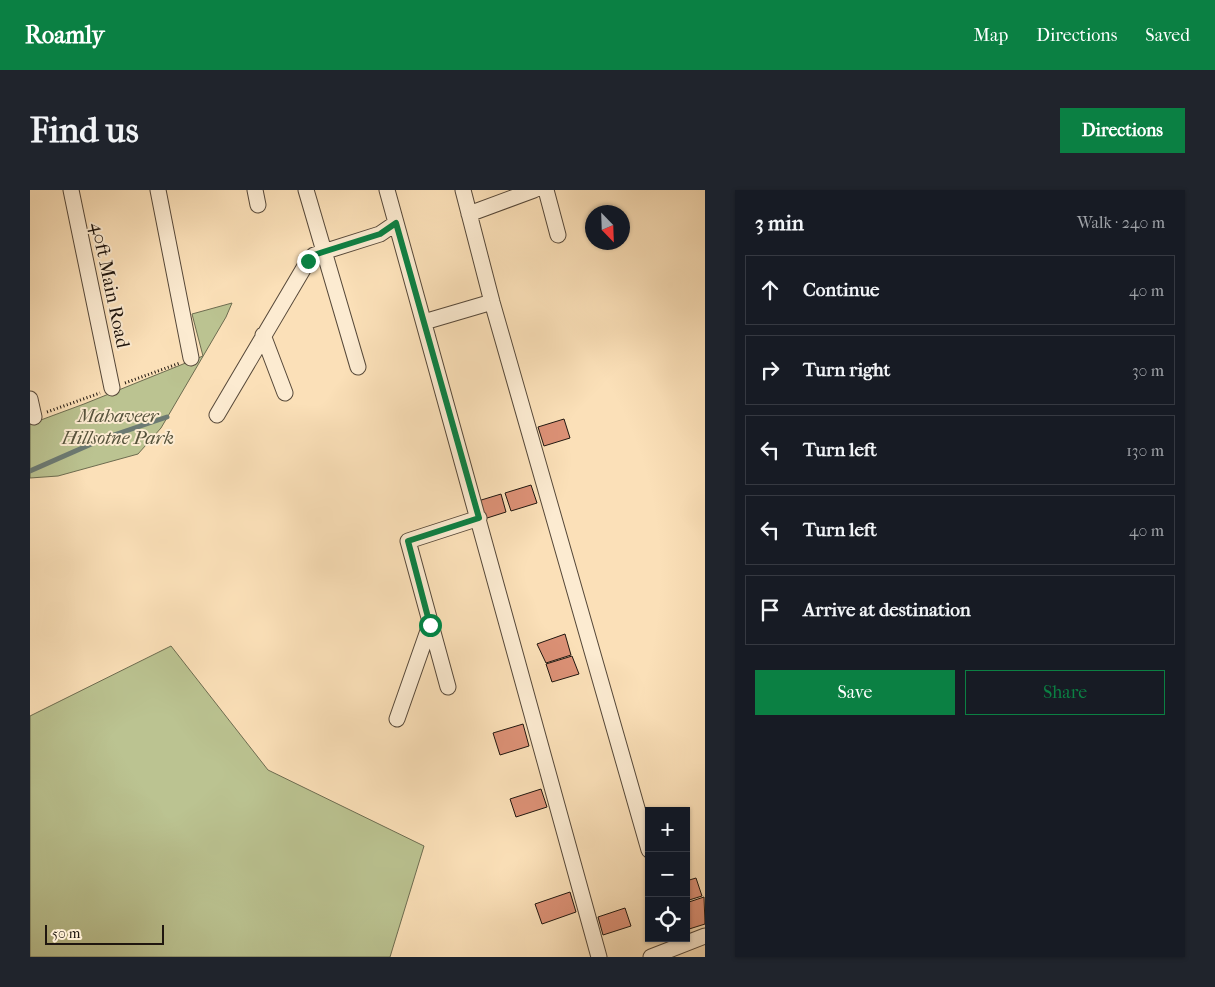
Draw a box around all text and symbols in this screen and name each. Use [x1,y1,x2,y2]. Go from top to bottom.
text: Roamly [25,21,104,49]
text: Map [974,25,1008,46]
text: Directions [1036,25,1117,46]
text: Saved [1145,25,1190,46]
button: Directions [1060,108,1185,153]
text: Find us [30,110,139,151]
north arrow [585,205,630,250]
text: 3 min [755,211,804,235]
text: Walk · 240 m [1077,213,1165,232]
street label: 40ft Main Road [86,220,134,351]
route end [297,250,320,273]
icon: ahead [756,276,784,304]
text: Continue [803,279,879,301]
text: 40 m [1129,281,1164,300]
icon: right [756,356,784,384]
text: Turn right [803,359,890,381]
text: 30 m [1132,361,1164,380]
park label: Mahaveer Hillsotne Park [61,405,174,449]
icon: left [756,436,784,464]
text: Turn left [803,439,877,461]
text: 130 m [1126,441,1164,460]
icon: left [756,516,784,544]
text: Turn left [803,519,877,541]
text: 40 m [1129,521,1164,540]
icon: arrive [756,596,784,624]
text: Arrive at destination [803,599,971,621]
route start [419,614,442,637]
button: Save [755,670,955,715]
button: Share [965,670,1165,715]
map controls [645,807,690,942]
button: + [645,807,690,852]
button: − [645,852,690,897]
button: locate [645,897,690,942]
scale bar [45,922,164,945]
text: 50 m [52,925,80,942]

